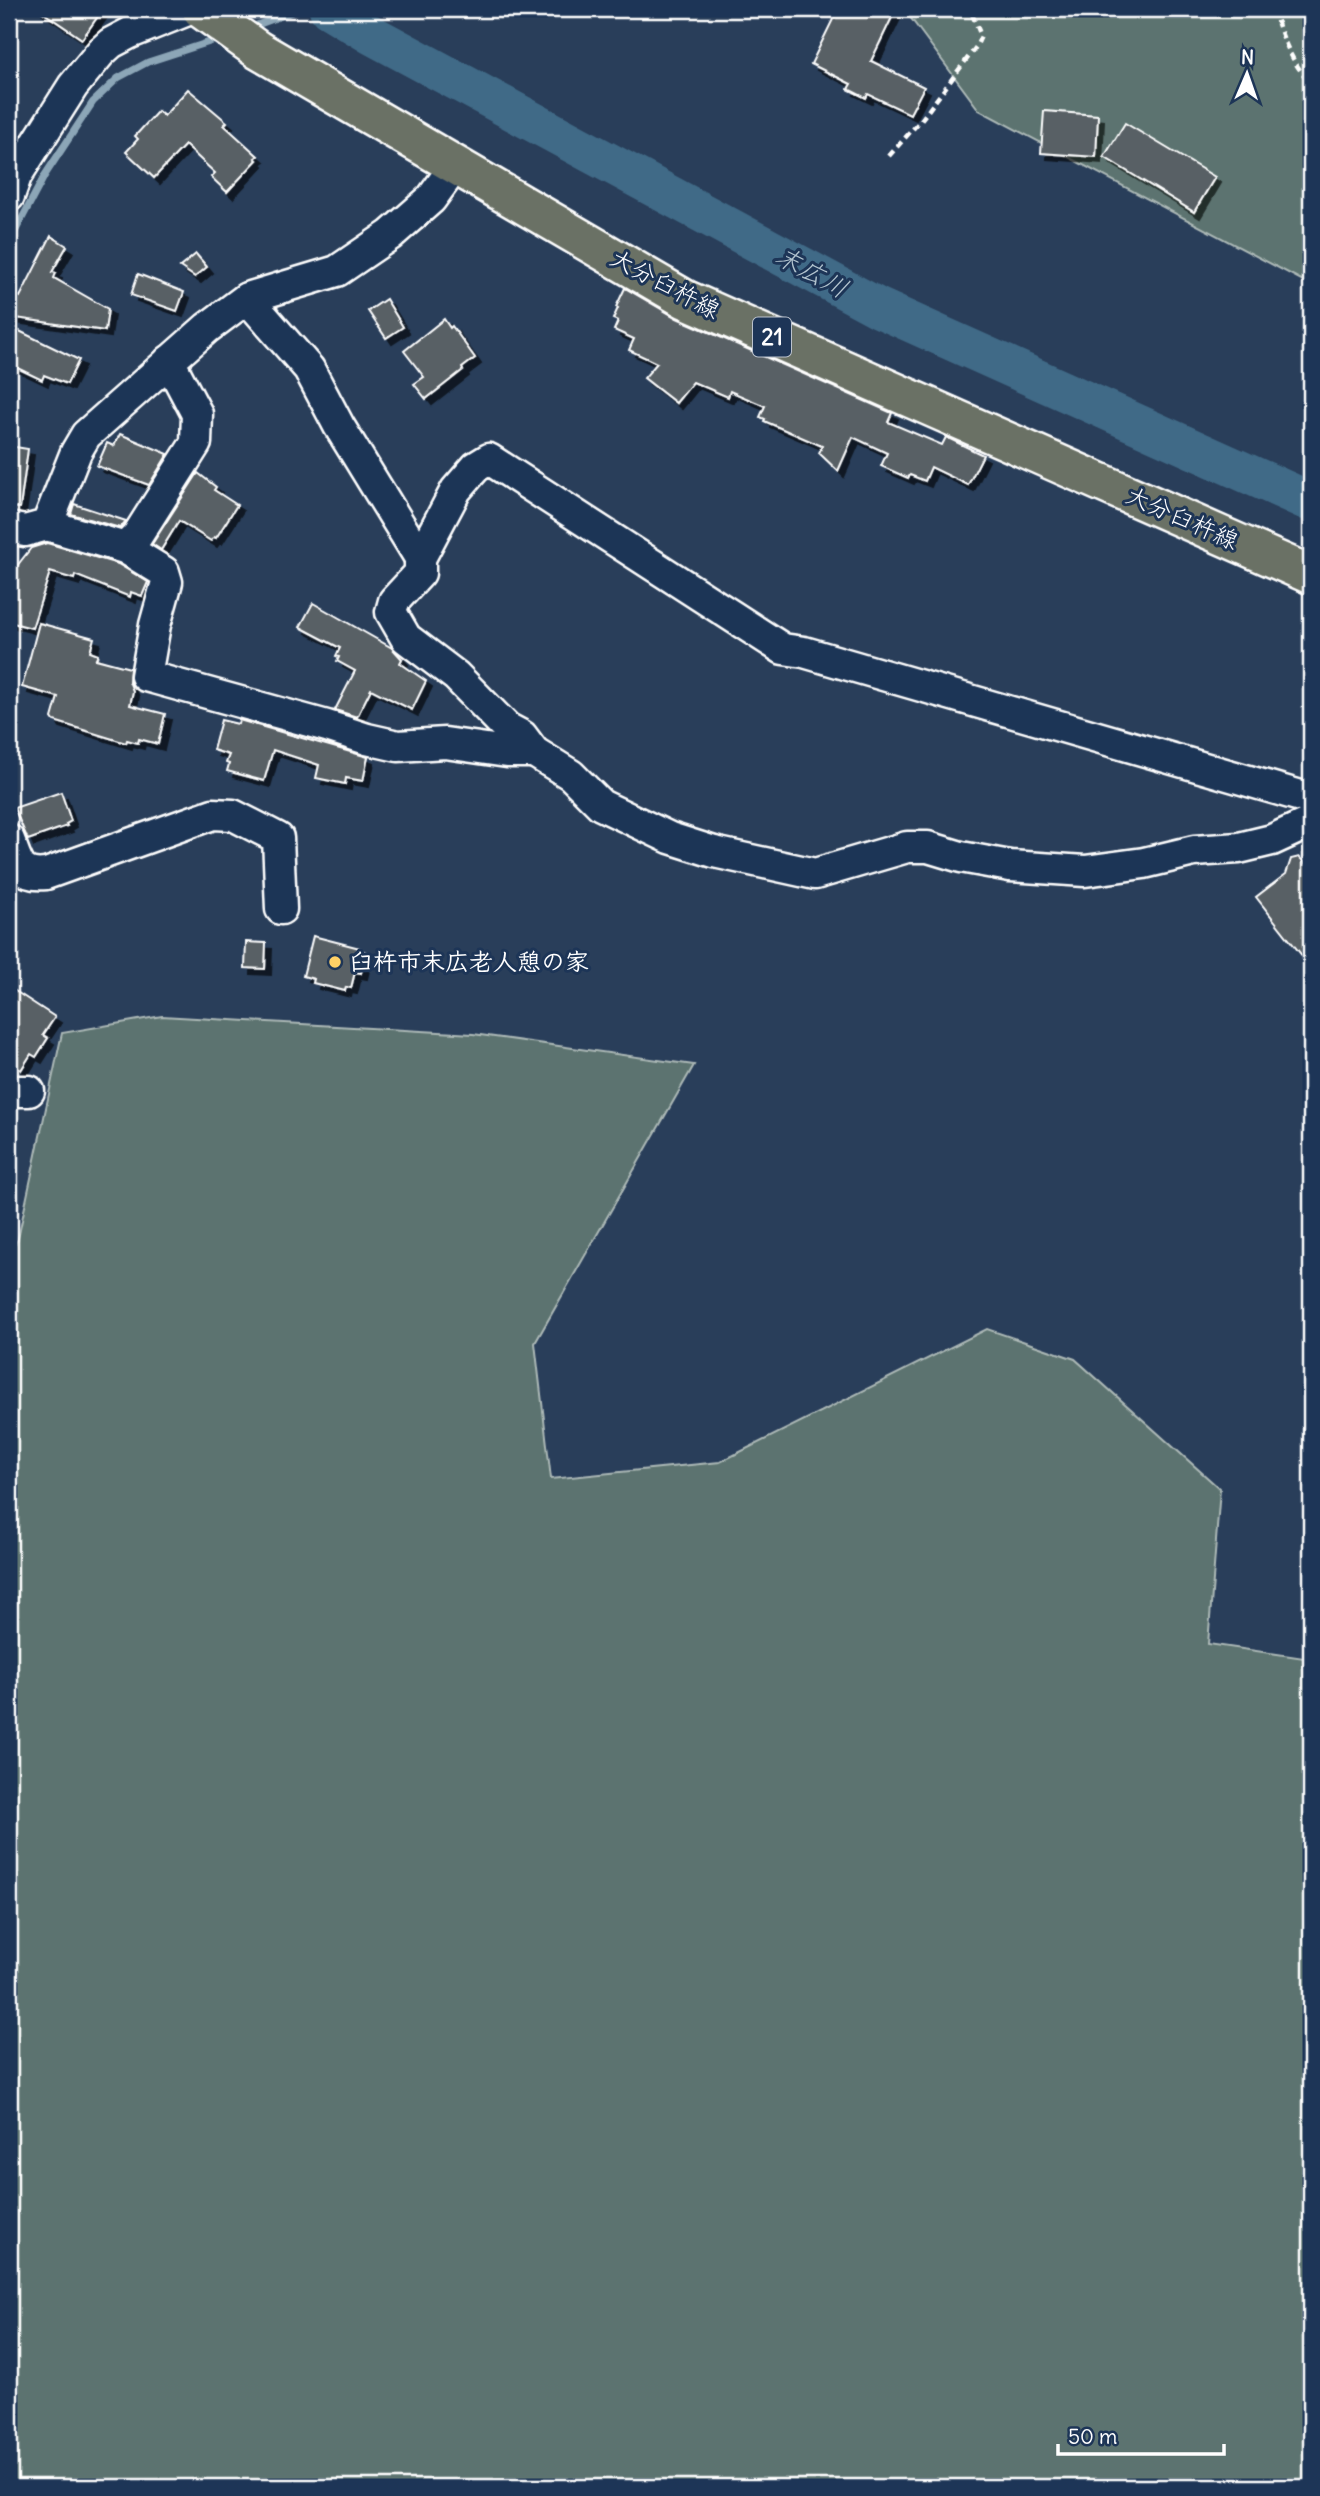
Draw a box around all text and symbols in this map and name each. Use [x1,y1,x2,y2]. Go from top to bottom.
north arrow [1212,38,1282,108]
text: N [1241,45,1255,69]
water label: 末広川 [770,238,854,305]
street label: 大分臼杵線 [605,242,725,325]
road number: 21 [753,318,791,356]
street label: 大分臼杵線 [1121,479,1243,555]
place label: 臼杵市末広老人憩の家 [349,946,589,976]
marker: 臼杵市末広老人憩の家 [327,954,343,970]
scale bar [1058,2412,1224,2456]
text: 50 m [1068,2423,1117,2450]

